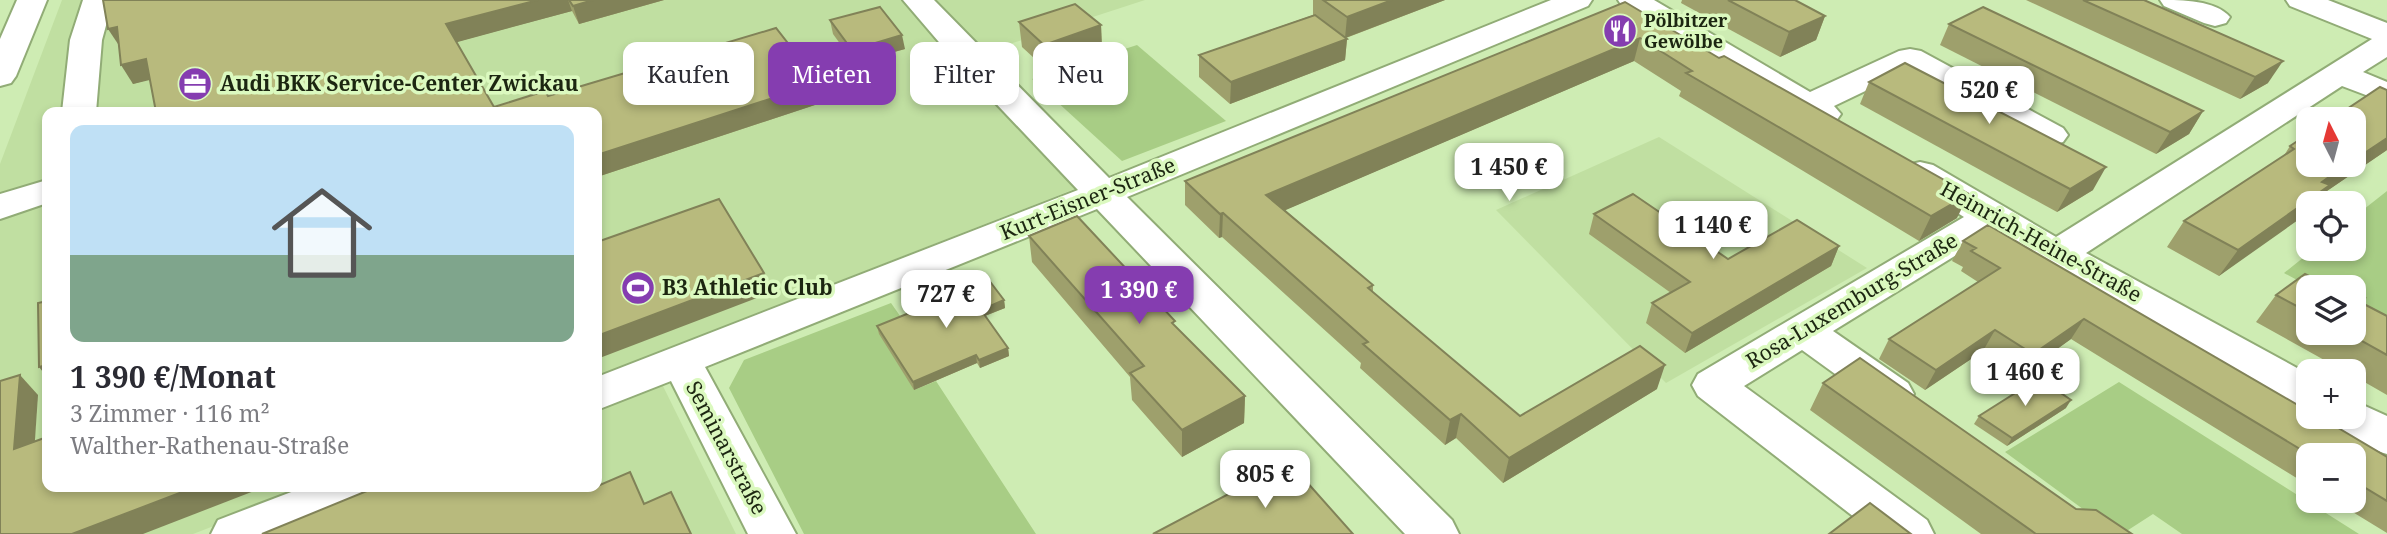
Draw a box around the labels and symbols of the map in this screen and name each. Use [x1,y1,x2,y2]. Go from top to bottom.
place label: Pölbitzer Gewölbe [1644,8,1728,53]
restaurant icon: Pölbitzer Gewölbe [1601,12,1639,50]
office icon: Audi BKK Service-Center Zwickau [176,65,214,103]
pin: 520 € [1940,66,2038,126]
place label: Audi BKK Service-Center Zwickau [220,69,579,97]
north arrow [2296,107,2366,177]
pin: 1 450 € [1444,144,1574,203]
street label: Kurt-Eisner-Straße [996,150,1179,246]
street label: Heinrich-Heine-Straße [1936,174,2147,308]
pin: 1 140 € [1648,202,1778,261]
street label: Rosa-Luxemburg-Straße [1740,226,1962,375]
pin: 1 390 € [1074,266,1204,326]
sports icon: B3 Athletic Club [619,269,657,307]
pin: 727 € [897,270,995,330]
place label: B3 Athletic Club [662,273,833,301]
pin: 1 460 € [1960,348,2090,408]
street label: Seminarstraße [680,376,774,519]
pin: 805 € [1216,450,1314,510]

